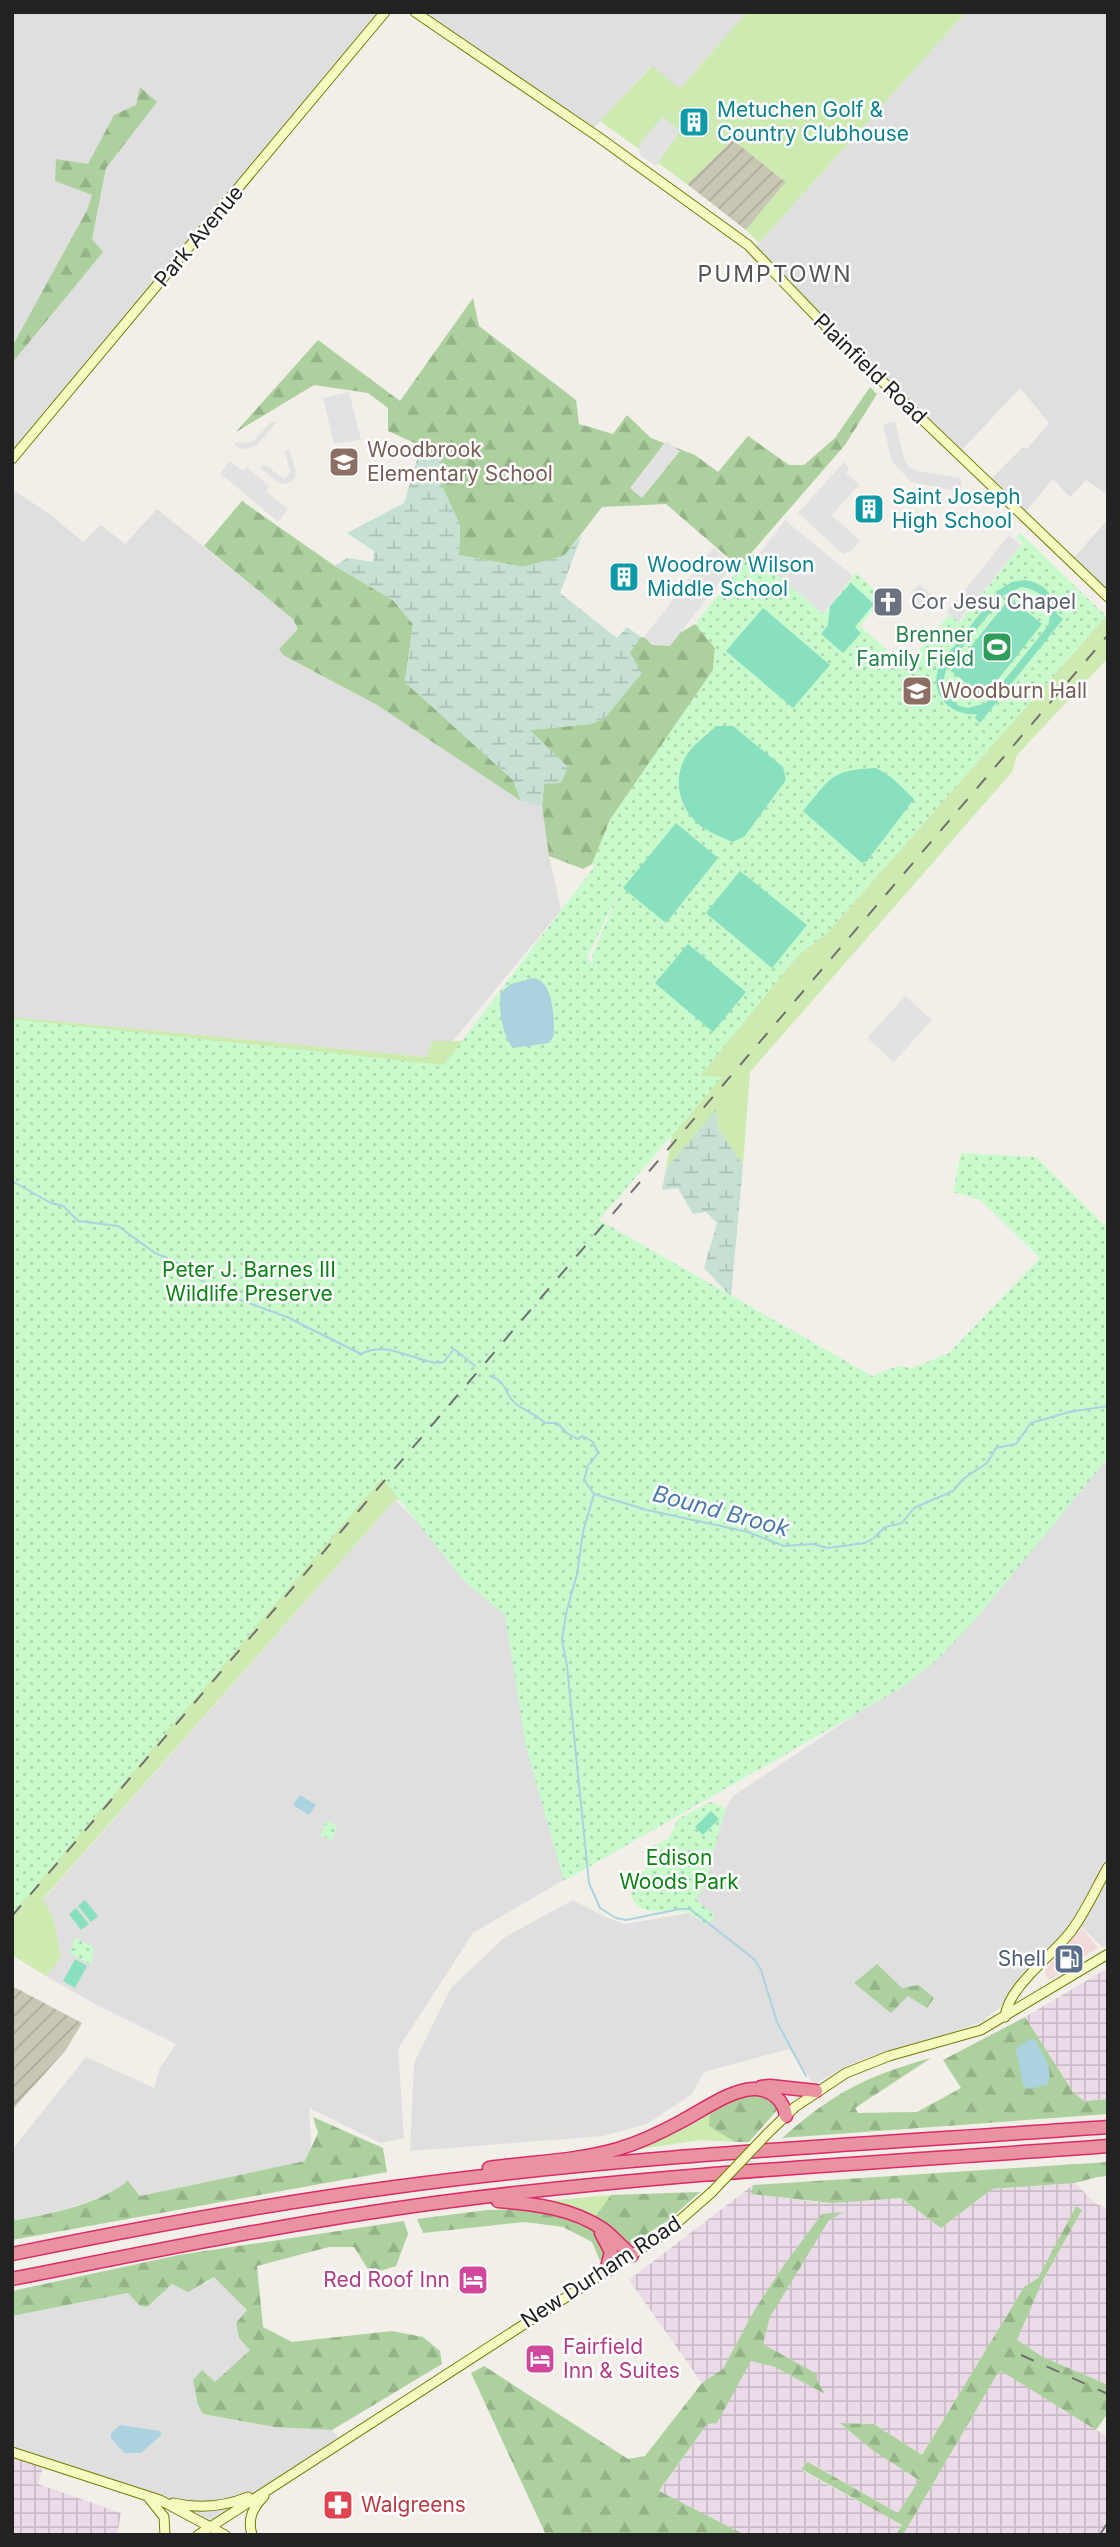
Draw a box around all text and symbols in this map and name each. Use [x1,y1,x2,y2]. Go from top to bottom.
place label: Metuchen Golf & Country Clubhouse [717,97,909,146]
building icon: Metuchen Golf & Country Clubhouse [677,105,711,139]
street label: Park Avenue [149,180,248,291]
district label: PUMPTOWN [697,260,853,288]
street label: Plainfield Road [809,308,932,429]
place label: Woodbrook Elementary School [367,437,553,486]
school or university icon: Woodbrook Elementary School [327,445,361,479]
place label: Saint Joseph High School [892,484,1021,533]
building icon: Saint Joseph High School [852,492,886,526]
place label: Woodrow Wilson Middle School [647,552,814,601]
building icon: Woodrow Wilson Middle School [607,560,641,594]
church icon: Cor Jesu Chapel [871,585,905,619]
place label: Cor Jesu Chapel [911,589,1076,614]
place label: Brenner Family Field [856,622,974,671]
sports icon: Brenner Family Field [980,630,1014,664]
school or university icon: Woodburn Hall [900,674,934,708]
place label: Woodburn Hall [940,678,1087,703]
park label: Peter J. Barnes III Wildlife Preserve [162,1257,336,1306]
water label: Bound Brook [650,1479,793,1543]
park label: Edison Woods Park [619,1845,739,1894]
fuel station icon: Shell [1052,1942,1086,1976]
place label: Shell [998,1946,1046,1971]
street label: New Durham Road [516,2211,685,2333]
hotel icon: Red Roof Inn [456,2263,490,2297]
place label: Red Roof Inn [323,2267,450,2292]
place label: Fairfield Inn & Suites [563,2334,680,2383]
hotel icon: Fairfield Inn & Suites [523,2342,557,2376]
pharmacy icon: Walgreens [321,2488,355,2522]
place label: Walgreens [361,2492,466,2517]

